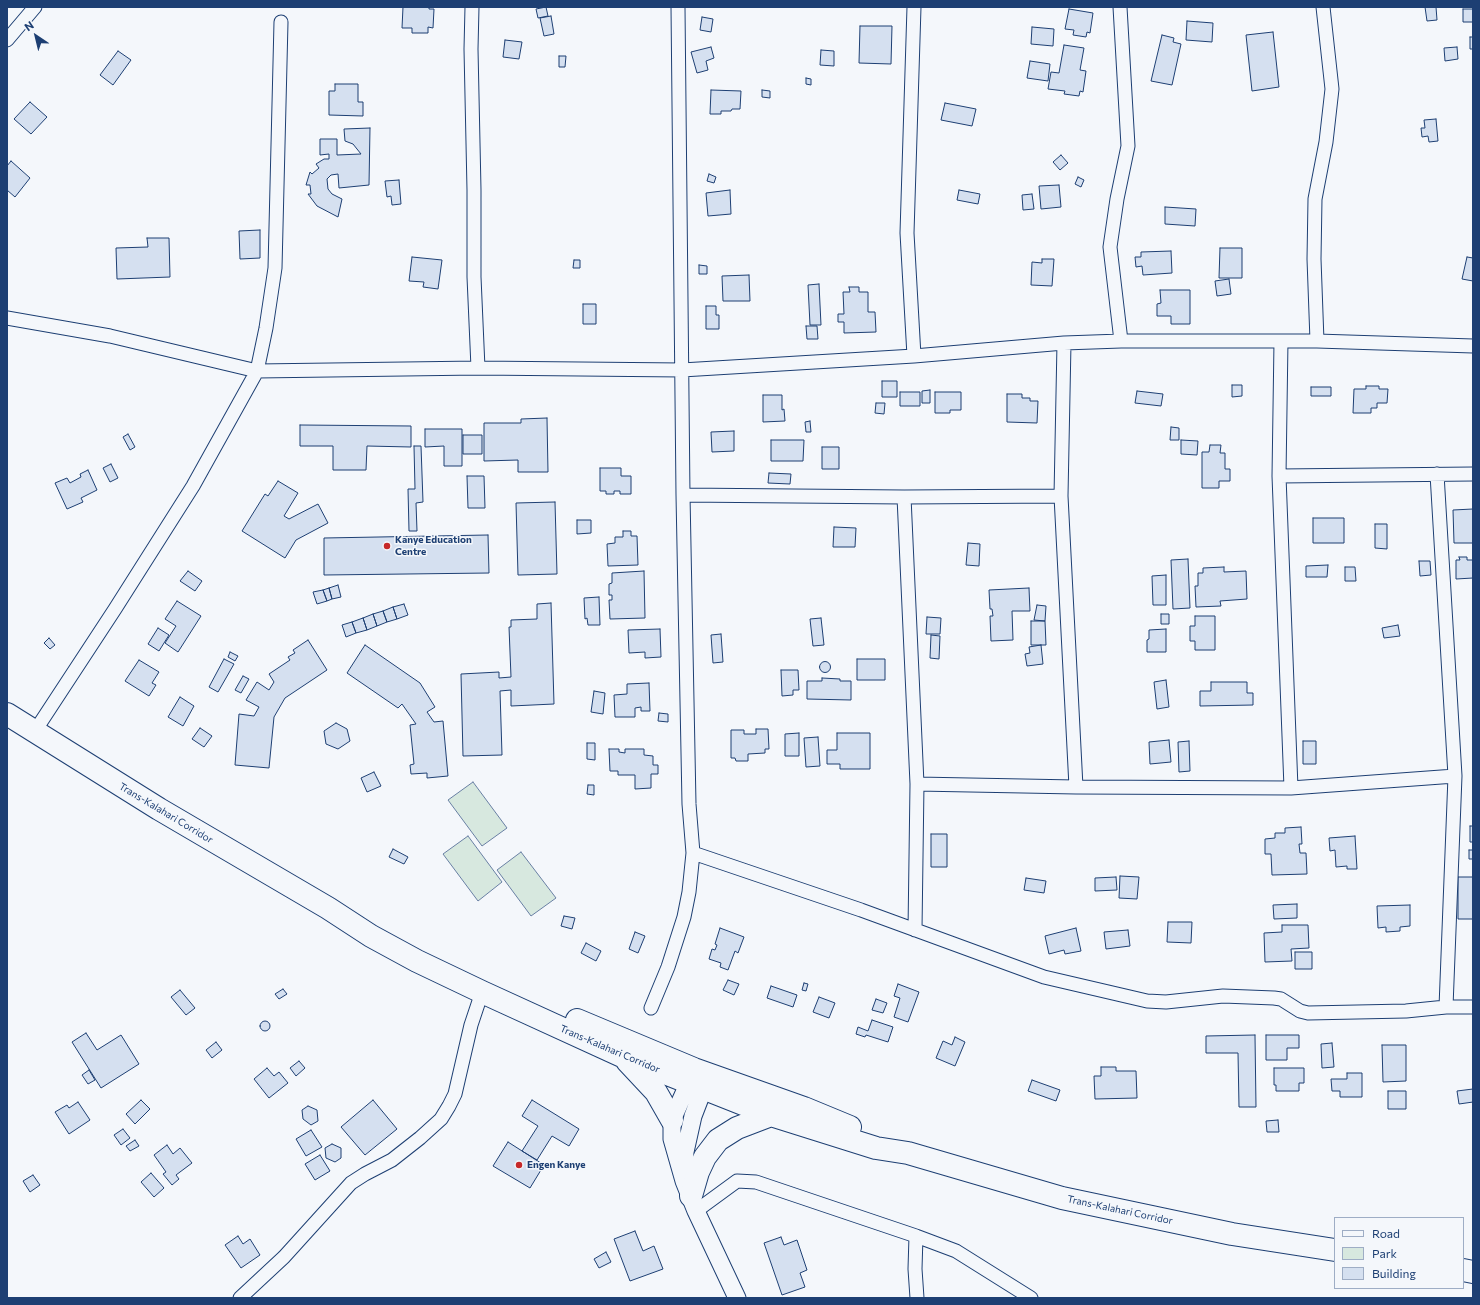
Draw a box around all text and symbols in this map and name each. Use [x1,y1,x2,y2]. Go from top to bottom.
north arrow [16,16,56,56]
text: N [22,18,36,33]
place label: Kanye Education Centre [395,534,472,558]
marker: Kanye Education Centre [382,541,392,551]
street label: Trans-Kalahari Corridor [117,780,215,846]
street label: Trans-Kalahari Corridor [558,1022,662,1076]
place label: Engen Kanye [527,1159,586,1171]
marker: Engen Kanye [514,1160,524,1170]
street label: Trans-Kalahari Corridor [1066,1193,1174,1227]
legend [1334,1217,1464,1289]
text: Road [1372,1226,1400,1240]
text: Park [1372,1246,1397,1260]
text: Building [1372,1266,1416,1280]

